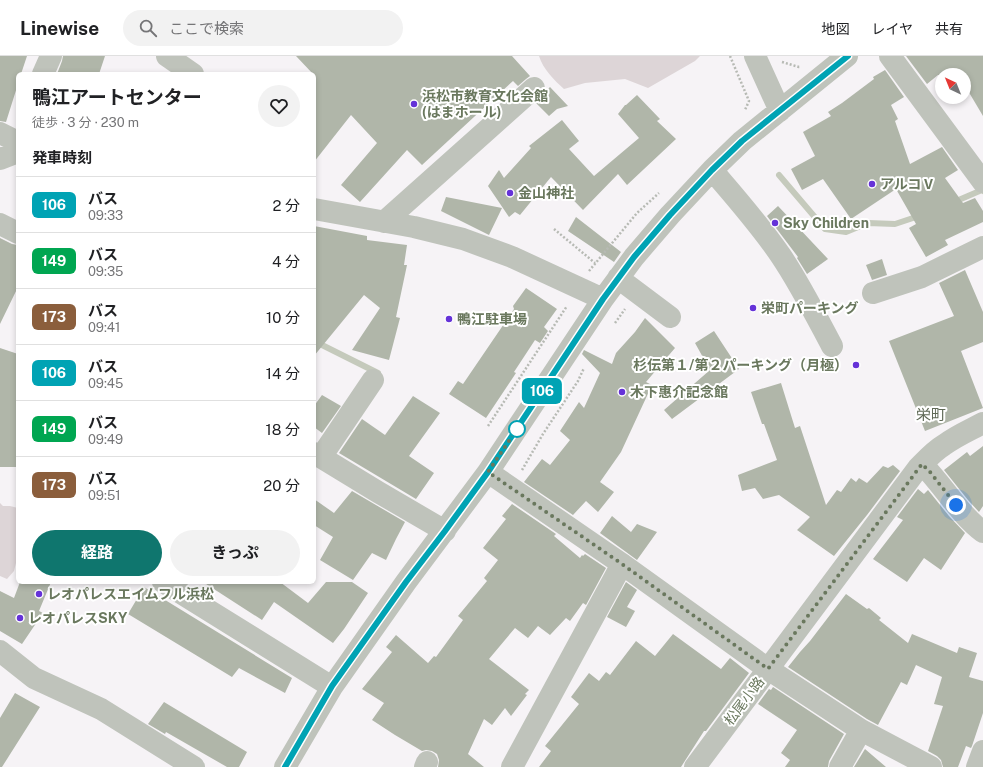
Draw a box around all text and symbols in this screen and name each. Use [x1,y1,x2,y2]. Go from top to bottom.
search box [123,10,403,46]
text: Linewise [20,17,99,39]
icon: search [137,17,159,39]
text: ここで検索 [169,20,244,37]
text: 地図 [821,21,849,37]
text: レイヤ [871,21,913,37]
text: 共有 [935,21,963,37]
north arrow [935,68,971,104]
map controls [935,68,971,104]
button: heart [258,85,300,127]
text: 鴨江アートセンター [32,86,202,108]
place label: 浜松市教育文化会館 (はまホール) [422,88,548,120]
marker: 浜松市教育文化会館 (はまホール) [409,99,419,109]
text: 徒歩 · 3 分 · 230 m [32,115,139,130]
text: 発車時刻 [32,149,92,166]
place label: アルコⅤ [880,176,936,192]
marker: アルコⅤ [867,179,877,189]
place label: 金山神社 [518,185,574,201]
marker: 金山神社 [505,188,515,198]
text: バス [88,190,118,207]
text: 106 [42,197,66,213]
text: 2 分 [272,197,300,214]
text: 09:33 [88,208,123,223]
place label: Sky Children [783,215,869,231]
marker: Sky Children [770,218,780,228]
text: バス [88,246,118,263]
text: 149 [42,253,66,269]
text: 4 分 [272,253,300,270]
text: 09:35 [88,264,123,279]
place label: 栄町パーキング [761,300,859,316]
text: バス [88,302,118,319]
marker: 栄町パーキング [748,303,758,313]
text: 173 [42,309,66,325]
text: 10 分 [266,309,300,326]
place label: 鴨江駐車場 [457,311,527,327]
marker: 鴨江駐車場 [444,314,454,324]
text: 09:41 [88,320,120,335]
place label: 杉伝第１/第２パーキング（月極） [633,357,848,373]
text: バス [88,358,118,375]
marker: 杉伝第１/第２パーキング（月極） [851,360,861,370]
text: 106 [42,365,66,381]
text: 14 分 [266,365,300,382]
text: 09:45 [88,376,123,391]
line badge: 106 [519,378,565,404]
text: 106 [530,383,554,399]
place label: 木下惠介記念館 [630,384,728,400]
marker: 木下惠介記念館 [617,387,627,397]
district label: 栄町 [916,406,946,423]
text: バス [88,414,118,431]
unlabelled marker [508,420,526,438]
text: 149 [42,421,66,437]
text: 18 分 [266,421,300,438]
text: 09:49 [88,432,123,447]
text: バス [88,470,118,487]
text: 173 [42,477,66,493]
text: 20 分 [263,477,300,494]
text: 09:51 [88,488,121,503]
your location [946,495,966,515]
button: 経路 [32,530,162,576]
button: きっぷ [170,530,300,576]
place label: レオパレスエイムフル浜松 [47,586,214,602]
marker: レオパレスエイムフル浜松 [34,589,44,599]
place label: レオパレスSKY [28,610,128,626]
marker: レオパレスSKY [15,613,25,623]
street label: 松尾小路 [721,674,767,728]

